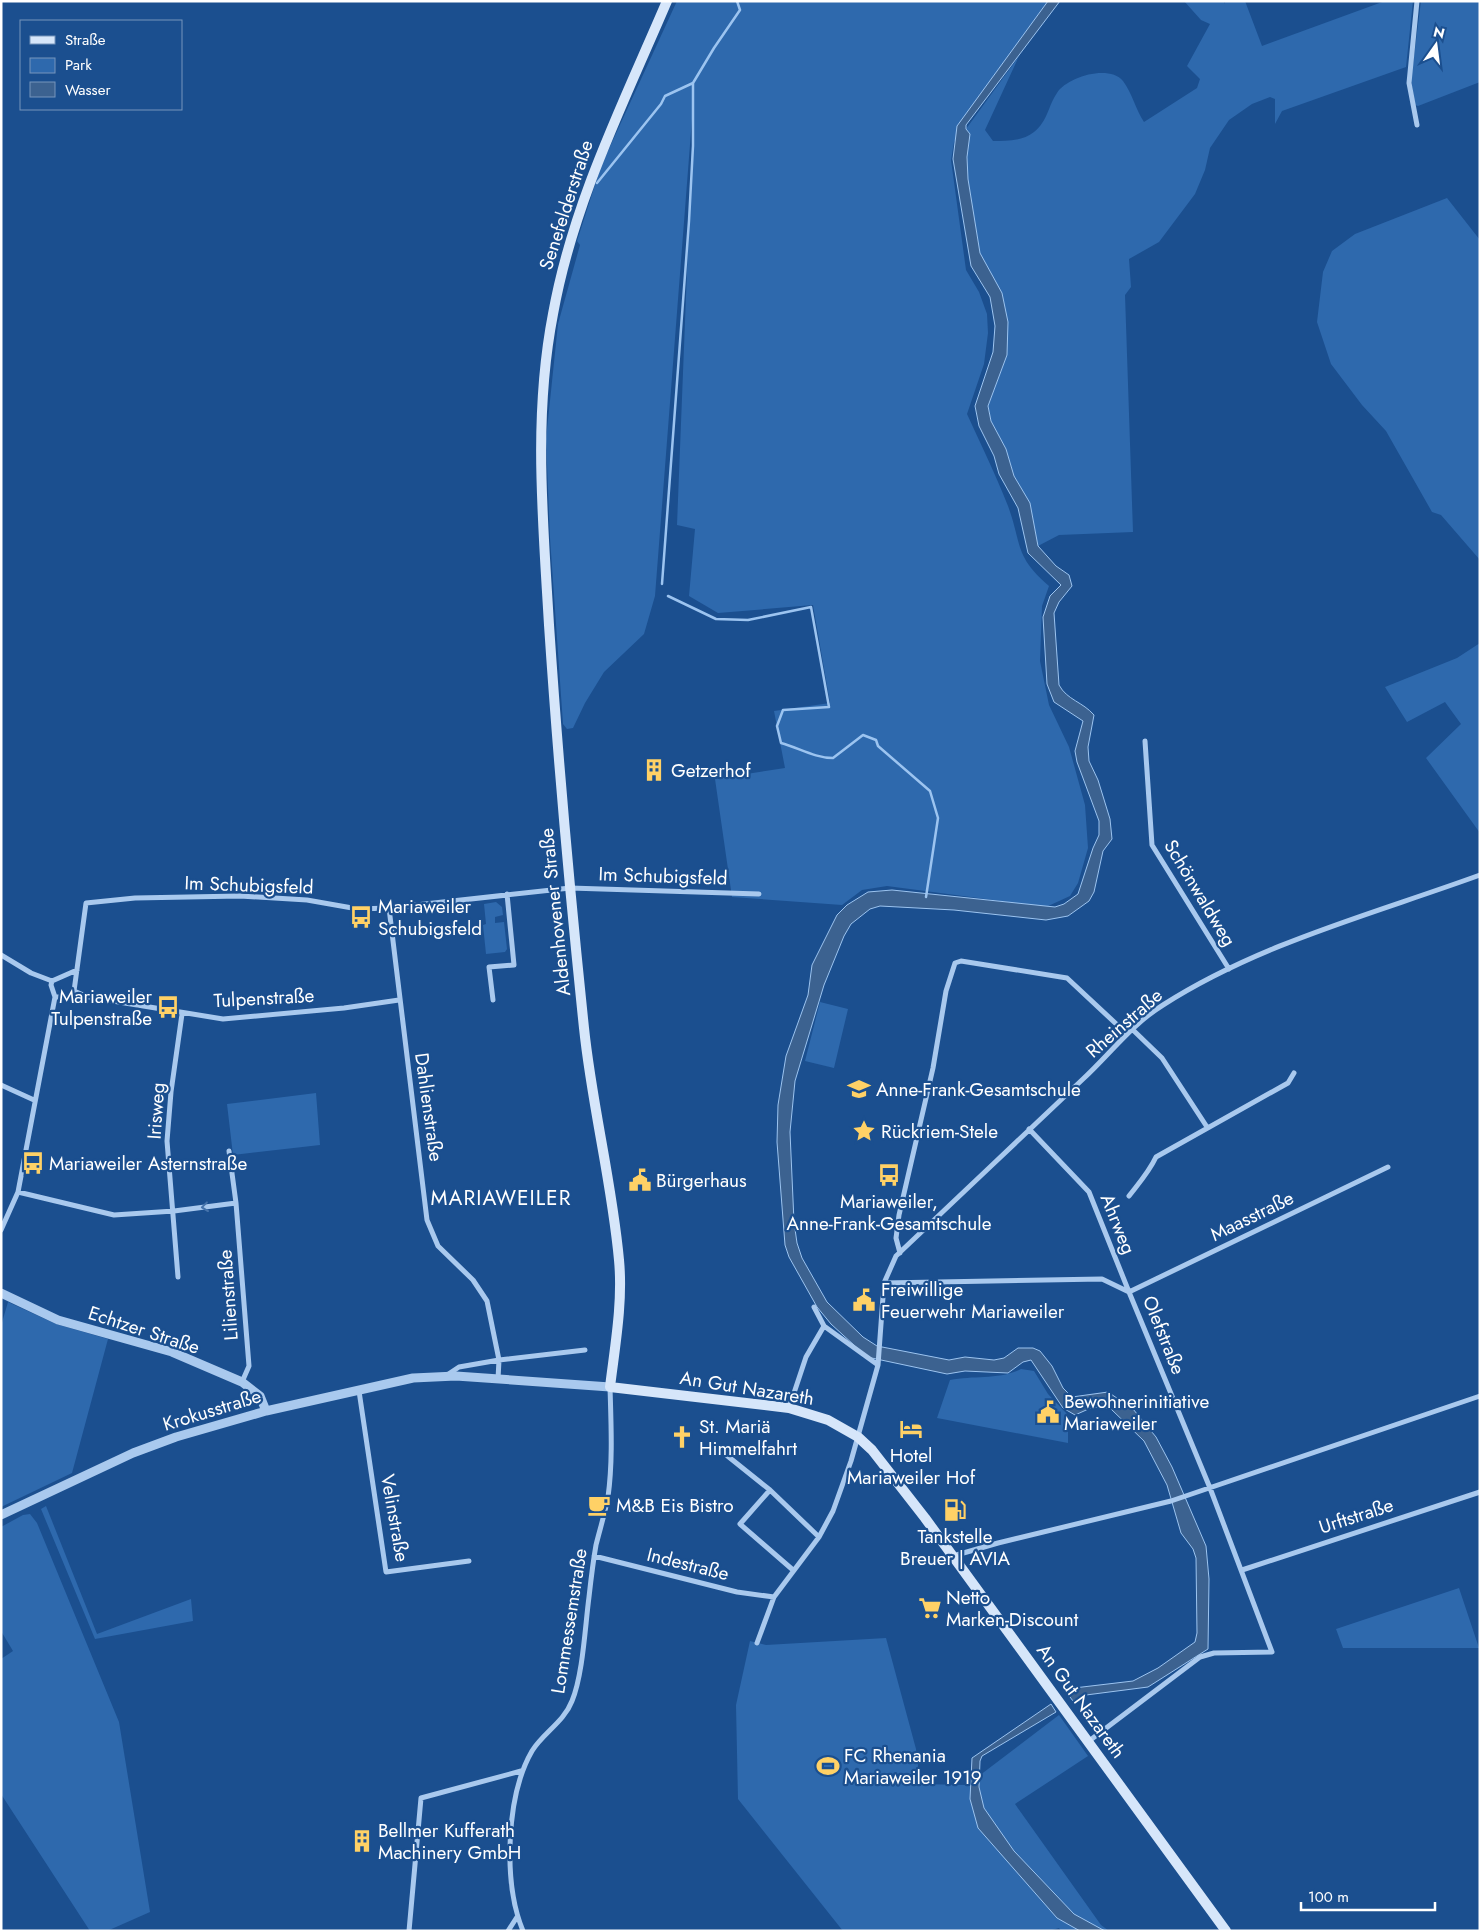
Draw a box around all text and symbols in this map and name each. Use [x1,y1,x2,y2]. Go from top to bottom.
legend [20,20,182,110]
north arrow [1411,20,1461,70]
text: N [1431,21,1447,43]
text: Straße [65,29,106,51]
text: Park [65,54,92,76]
text: Wasser [65,79,111,101]
street label: Senefelderstraße [532,136,600,273]
building icon: Getzerhof [641,757,667,783]
place label: Getzerhof [671,757,751,784]
street label: Aldenhovener Straße [533,827,577,997]
street label: Schönwaldweg [1157,835,1243,951]
street label: Im Schubigsfeld [598,860,728,892]
street label: Im Schubigsfeld [184,869,314,901]
place label: Mariaweiler Schubigsfeld [378,893,482,942]
bus stop icon: Mariaweiler Schubigsfeld [348,904,374,930]
street label: Tulpenstraße [213,982,315,1014]
street label: Rheinstraße [1080,982,1168,1064]
place label: Mariaweiler Tulpenstraße [51,983,152,1032]
bus stop icon: Mariaweiler Tulpenstraße [155,994,181,1020]
street label: Dahlienstraße [408,1051,450,1163]
school or university icon: Anne-Frank-Gesamtschule [846,1076,872,1102]
place label: Anne-Frank-Gesamtschule [876,1076,1081,1103]
street label: Irisweg [141,1082,171,1140]
place icon: Rückriem-Stele [851,1118,877,1144]
place label: Rückriem-Stele [881,1118,998,1145]
bus stop icon: Mariaweiler Asternstraße [20,1150,46,1176]
place label: Mariaweiler Asternstraße [49,1150,247,1177]
bus stop icon: Mariaweiler, Anne-Frank-Gesamtschule [876,1162,902,1188]
public building icon: Bürgerhaus [627,1167,653,1193]
place label: Bürgerhaus [656,1167,747,1194]
district label: MARIAWEILER [431,1183,571,1213]
street label: Maasstraße [1206,1184,1298,1248]
place label: Mariaweiler, Anne-Frank-Gesamtschule [787,1188,992,1237]
street label: Ahrweg [1094,1190,1142,1258]
one-way arrow [201,1202,210,1212]
street label: Lilienstraße [211,1248,245,1341]
place label: Freiwillige Feuerwehr Mariaweiler [881,1276,1065,1325]
public building icon: Freiwillige Feuerwehr Mariaweiler [851,1287,877,1313]
street label: Olefstraße [1136,1291,1192,1379]
street label: Echtzer Straße [85,1299,203,1361]
street label: An Gut Nazareth [678,1364,816,1412]
street label: Krokusstraße [159,1382,265,1438]
place label: Bewohnerinitiative Mariaweiler [1064,1388,1209,1437]
public building icon: Bewohnerinitiative Mariaweiler [1035,1399,1061,1425]
place label: St. Mariä Himmelfahrt [699,1413,797,1462]
hotel icon: Hotel Mariaweiler Hof [898,1416,924,1442]
church icon: St. Mariä Himmelfahrt [669,1424,695,1450]
place label: Hotel Mariaweiler Hof [847,1442,976,1491]
street label: Velinstraße [374,1472,416,1564]
street label: Urftstraße [1315,1491,1397,1541]
cafe icon: M&B Eis Bistro [586,1492,612,1518]
place label: M&B Eis Bistro [616,1492,734,1519]
fuel station icon: Tankstelle Breuer | AVIA [942,1497,968,1523]
place label: Tankstelle Breuer | AVIA [900,1523,1010,1572]
street label: Indestraße [644,1541,732,1587]
street label: Lommessemstraße [544,1546,594,1696]
place label: Netto Marken-Discount [946,1584,1079,1633]
supermarket icon: Netto Marken-Discount [917,1595,943,1621]
street label: An Gut Nazareth [1030,1638,1132,1764]
place label: FC Rhenania Mariaweiler 1919 [844,1742,982,1791]
sports icon: FC Rhenania Mariaweiler 1919 [815,1753,841,1779]
place label: Bellmer Kufferath Machinery GmbH [378,1817,521,1866]
building icon: Bellmer Kufferath Machinery GmbH [349,1828,375,1854]
scale bar [1301,1880,1435,1912]
text: 100 m [1308,1886,1349,1908]

